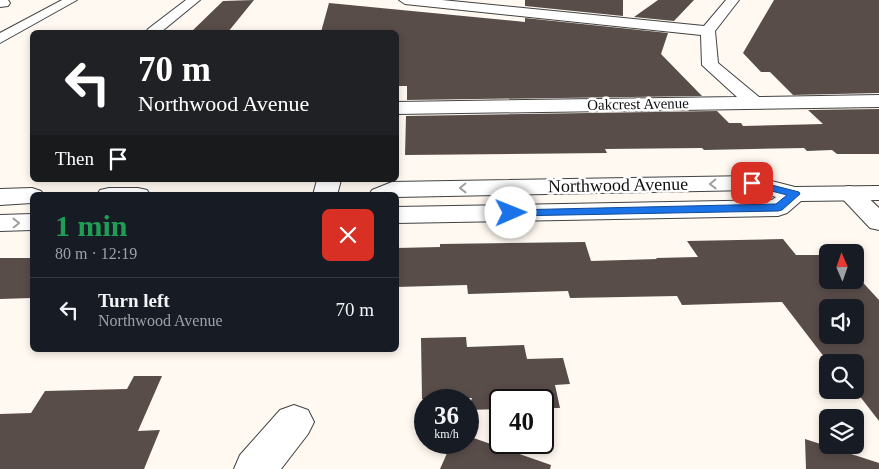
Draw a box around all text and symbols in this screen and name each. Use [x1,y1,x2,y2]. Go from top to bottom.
icon: left [55,50,120,115]
text: 70 m [138,50,211,89]
text: Northwood Avenue [138,91,309,116]
street label: Oakcrest Avenue [587,95,689,113]
icon: arrive [104,145,132,173]
text: Then [55,148,94,169]
pin [731,162,773,204]
icon: arrive [738,169,766,197]
street label: Northwood Avenue [548,174,688,196]
one-way arrow [709,179,716,189]
one-way arrow [459,183,466,193]
position arrow [484,186,536,238]
text: 1 min [55,209,128,242]
button: close [322,209,374,261]
one-way arrow [13,217,21,228]
north arrow [819,244,864,289]
map controls [819,244,864,454]
text: 80 m · 12:19 [55,245,137,262]
text: Turn left [98,290,170,311]
icon: left [55,296,83,324]
text: 70 m [335,299,374,320]
button: sound [819,299,864,344]
text: Northwood Avenue [98,312,223,329]
button: search [819,354,864,399]
speed limit sign: 40 [489,389,554,454]
text: 36 [434,402,459,429]
button: layers [819,409,864,454]
text: km/h [434,427,459,441]

